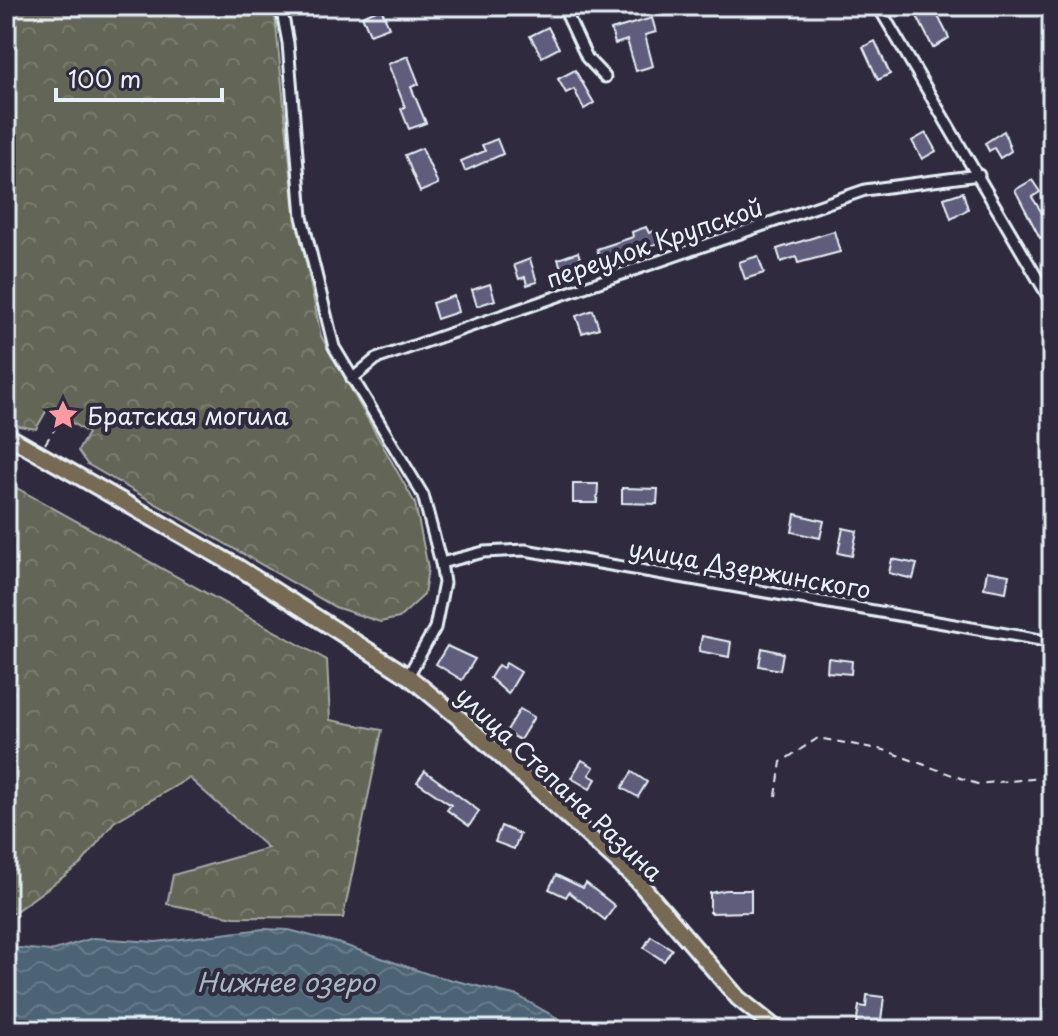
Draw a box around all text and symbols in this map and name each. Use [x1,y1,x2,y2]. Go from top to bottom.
scale bar [56,52,222,102]
text: 100 m [68,60,141,96]
street label: переулок Крупской [541,188,767,296]
place label: Братская могила [87,397,289,433]
place icon: Братская могила [46,398,80,432]
street label: улица Дзержинского [626,529,874,607]
street label: улица Степана Разина [448,677,672,889]
water label: Нижнее озеро [197,962,376,1001]

